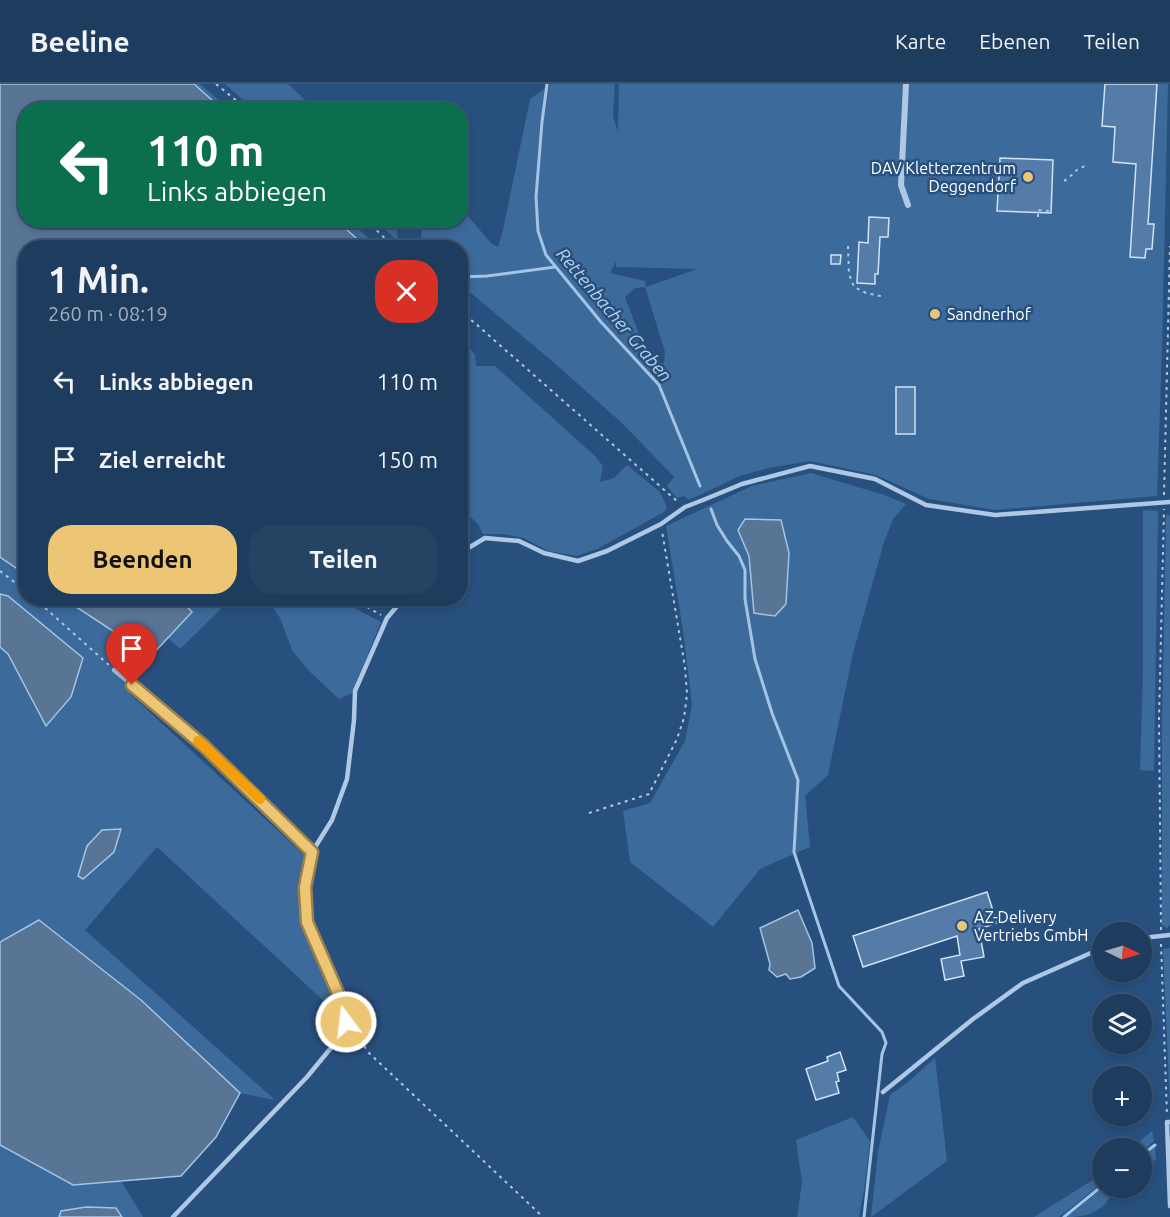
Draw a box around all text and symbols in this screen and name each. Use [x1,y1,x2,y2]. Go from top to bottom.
text: Beeline [30,26,130,57]
text: Karte [895,29,946,53]
text: Ebenen [979,29,1051,53]
text: Teilen [1084,29,1140,53]
icon: left [48,126,126,204]
text: 110 m [147,127,264,174]
place label: DAV Kletterzentrum Deggendorf [871,159,1017,195]
marker: DAV Kletterzentrum Deggendorf [1021,170,1035,184]
text: Links abbiegen [147,176,327,206]
water label: Rettenbacher Graben [553,244,676,385]
text: 1 Min. [48,259,149,300]
button: close [375,260,438,323]
text: 260 m · 08:19 [48,302,168,325]
place label: Sandnerhof [947,305,1032,323]
marker: Sandnerhof [928,307,942,321]
icon: left [48,365,81,398]
text: Links abbiegen [99,369,254,394]
text: 110 m [377,369,438,394]
icon: arrive [48,443,81,476]
text: Ziel erreicht [99,447,226,472]
text: 150 m [377,447,438,472]
button: Beenden [48,525,237,594]
button: Teilen [249,525,438,594]
pin [106,623,157,685]
icon: arrive [115,632,148,665]
place label: AZ-Delivery Vertriebs GmbH [974,908,1088,944]
marker: AZ-Delivery Vertriebs GmbH [955,919,969,933]
north arrow [1092,922,1152,982]
map controls [1092,922,1152,1198]
position arrow [314,990,378,1054]
button: layers [1092,994,1152,1054]
button: + [1092,1066,1152,1126]
button: − [1092,1138,1152,1198]

